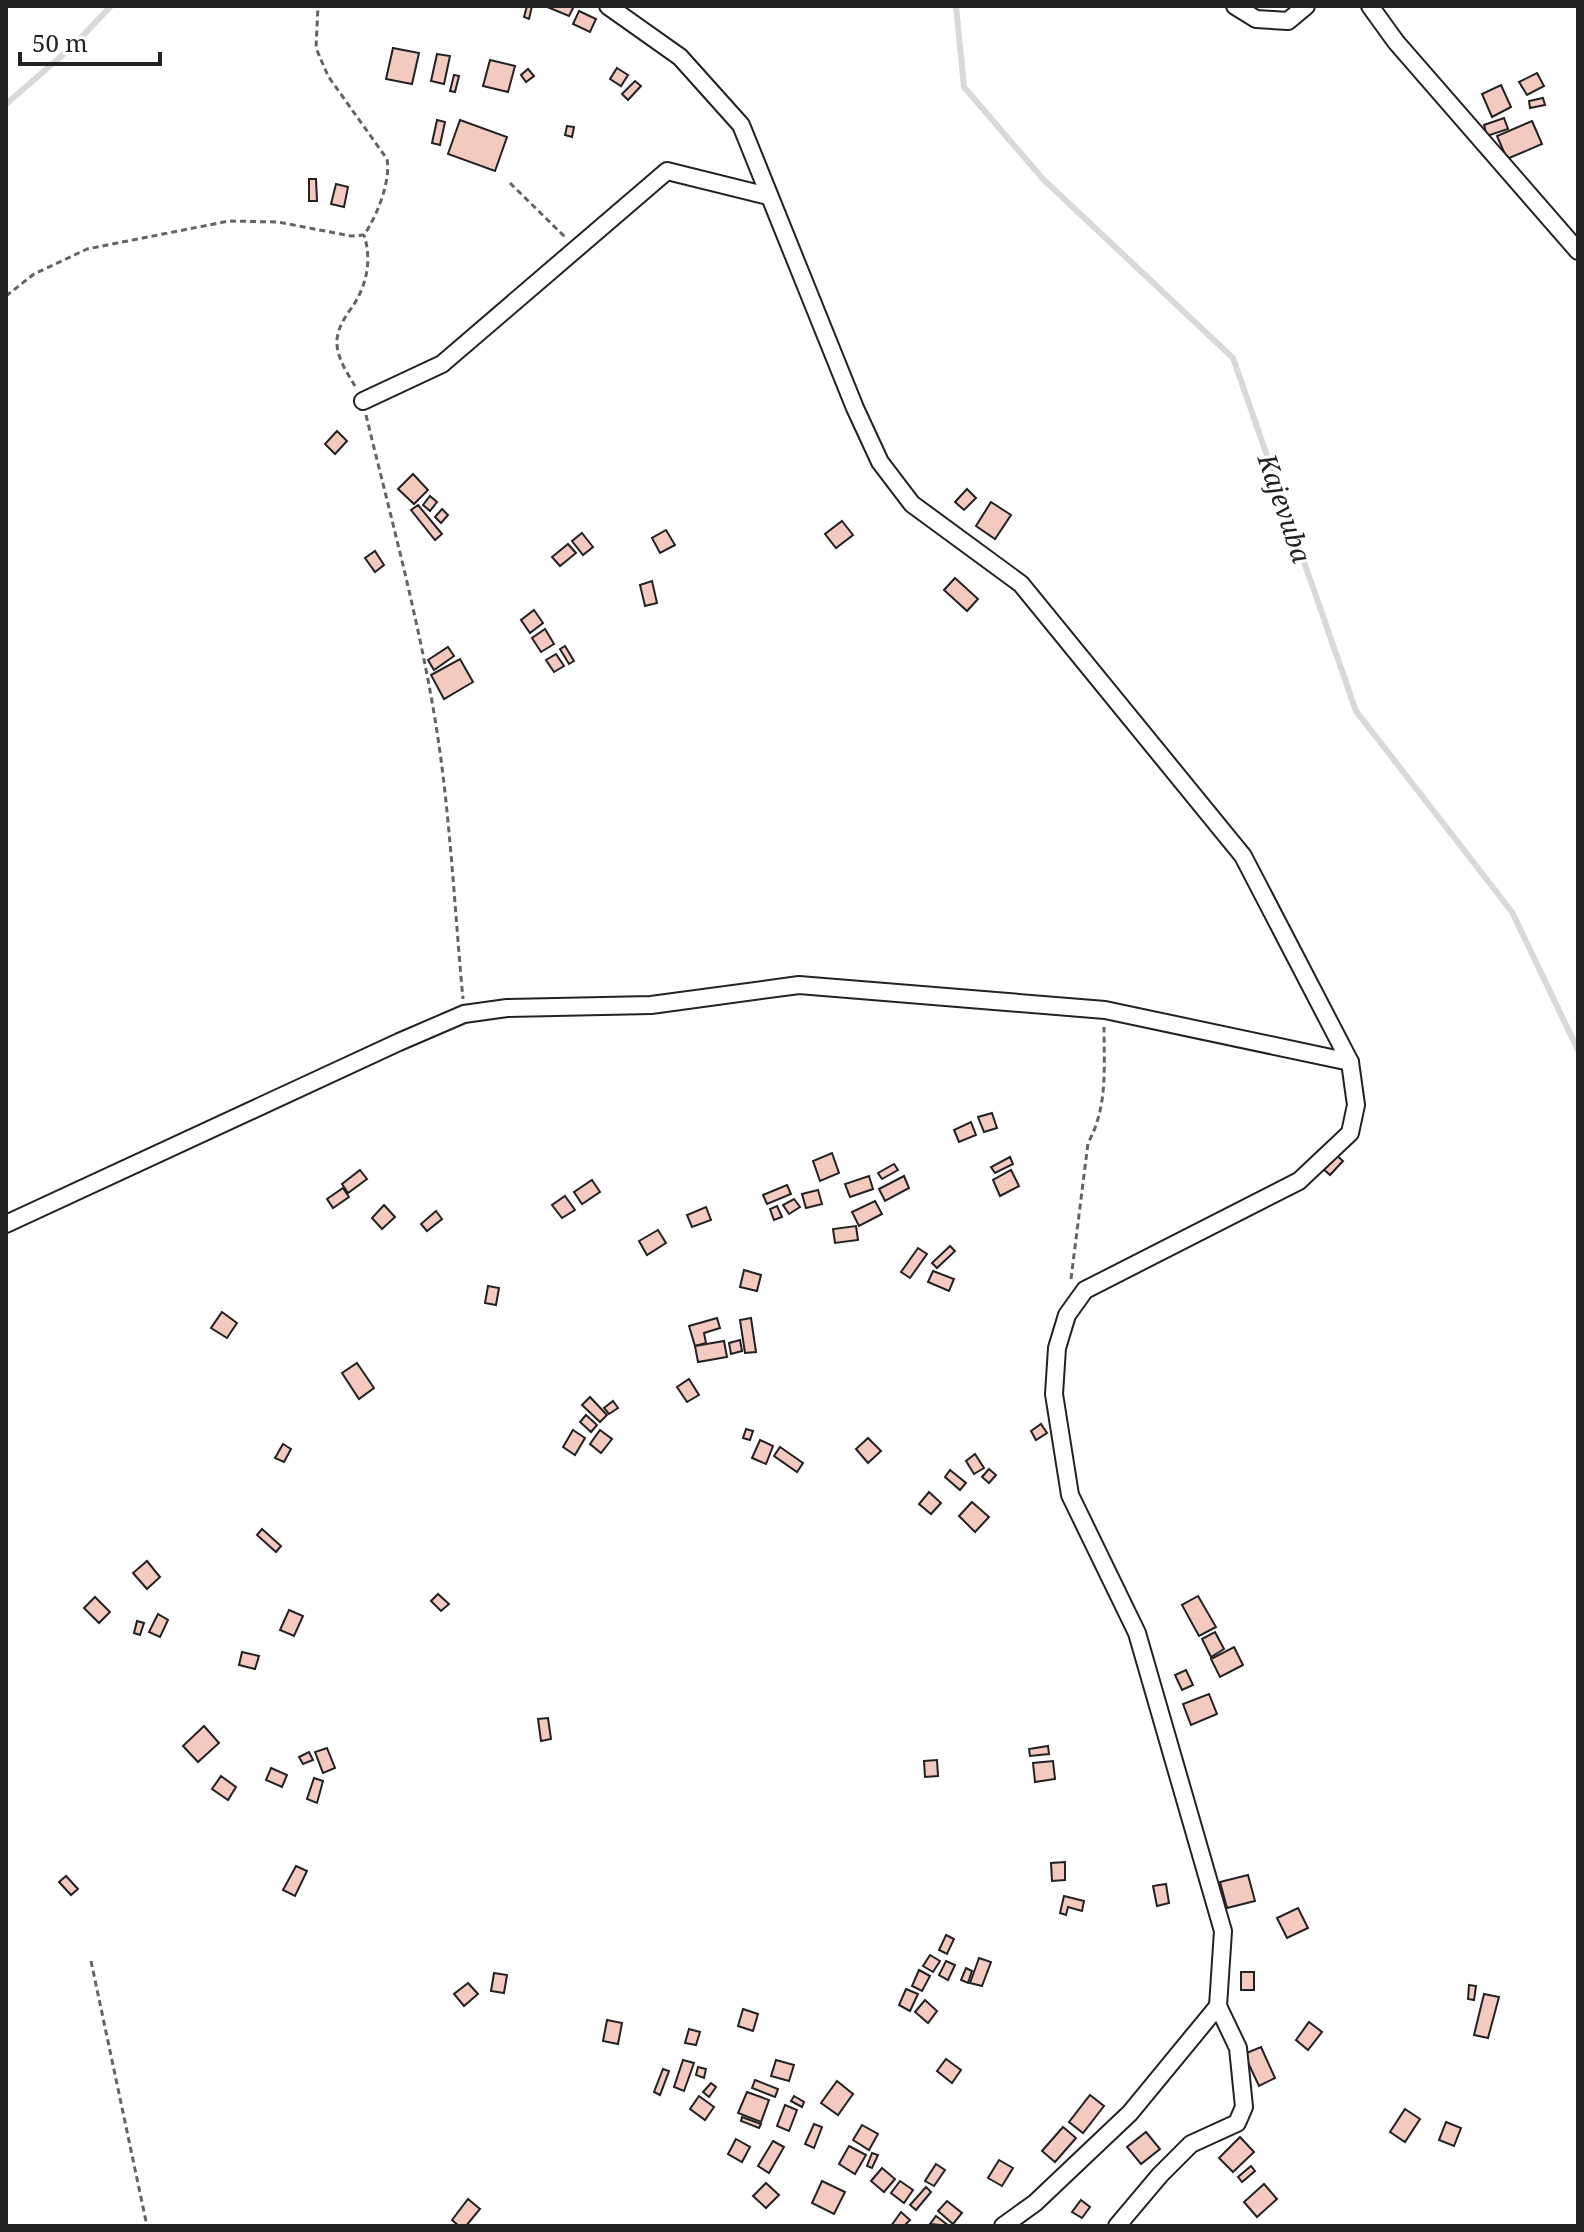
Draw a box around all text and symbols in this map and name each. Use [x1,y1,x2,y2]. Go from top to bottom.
scale bar [20,16,160,66]
text: 50 m [32,26,88,59]
water label: Kajevuba [1249,448,1320,567]

